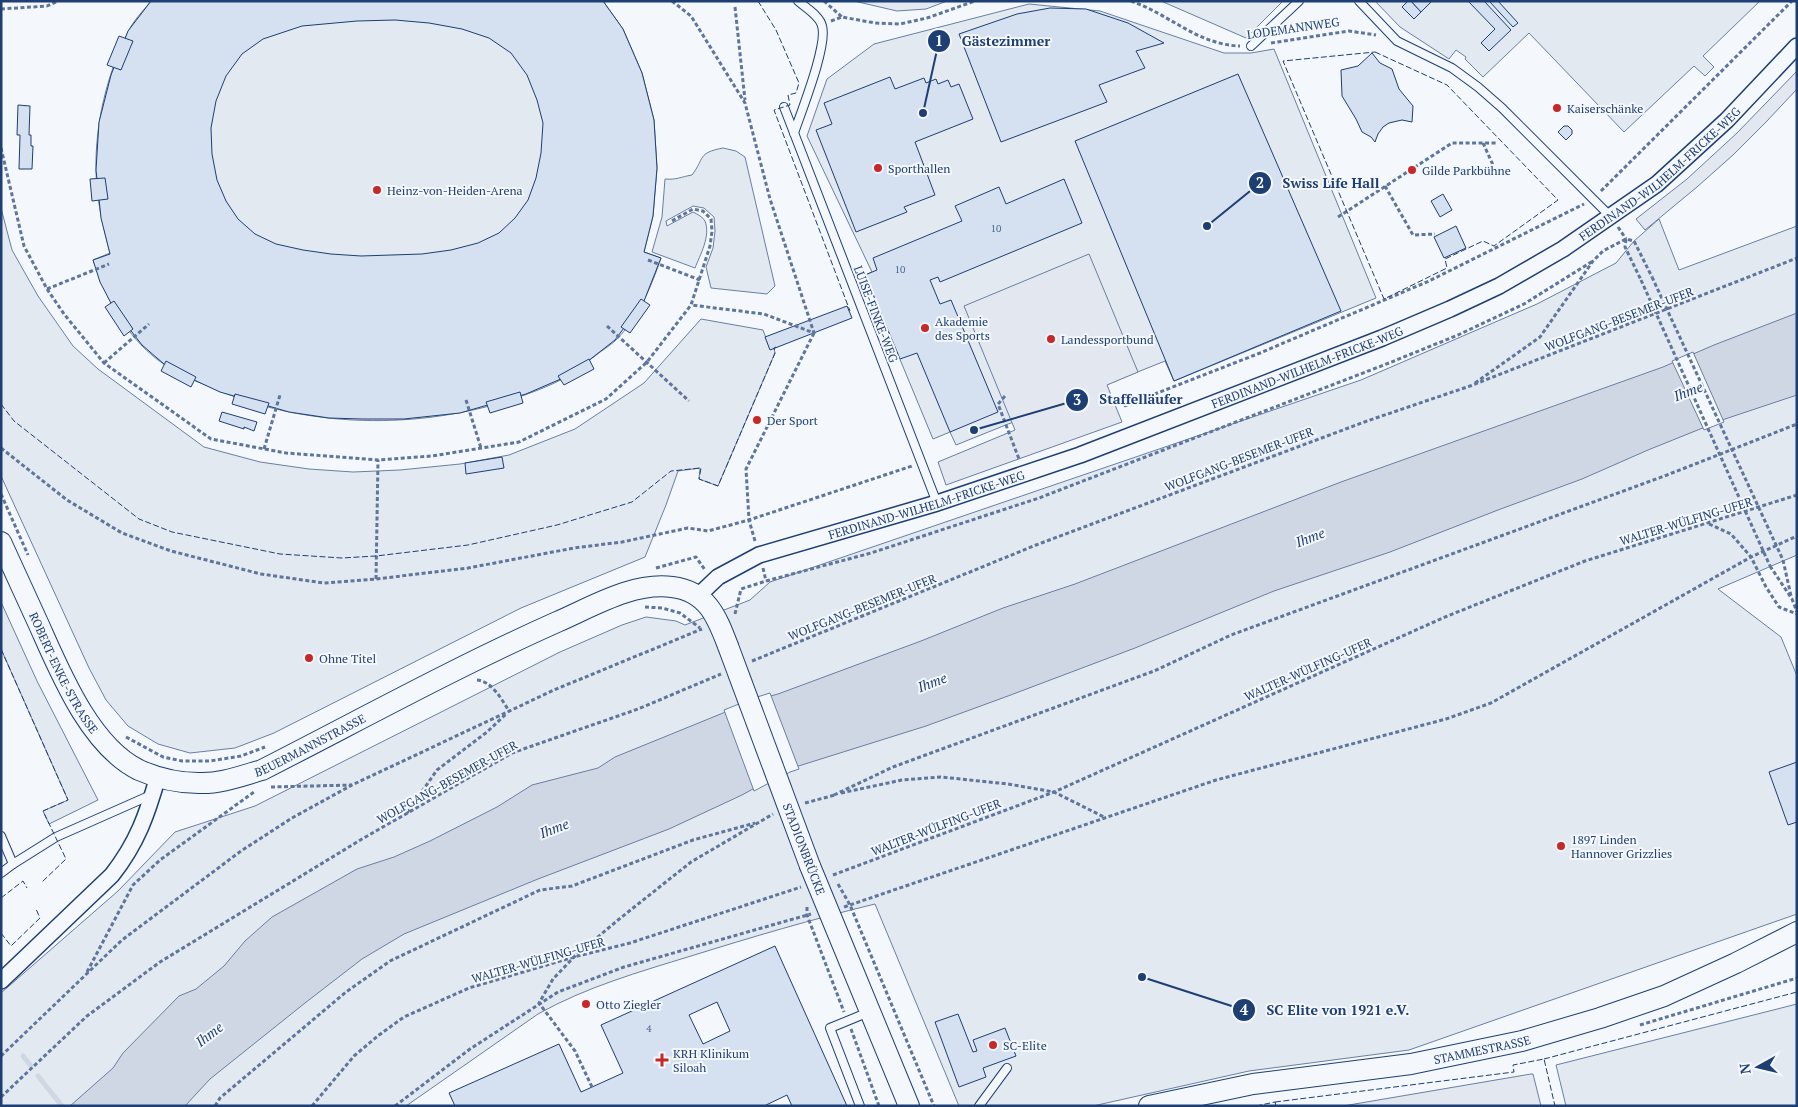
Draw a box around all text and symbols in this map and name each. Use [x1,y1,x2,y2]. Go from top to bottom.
street label: LODEMANNWEG [1246,14,1341,42]
callout: Gästezimmer [927,27,1060,56]
text: 1 [935,30,943,50]
text: Gästezimmer [962,31,1050,50]
place label: Kaiserschänke [1567,101,1643,116]
marker: Kaiserschänke [1551,102,1563,114]
street label: FERDINAND-WILHELM-FRICKE-WEG [1576,103,1744,244]
place label: Sporthallen [888,161,950,176]
marker: Sporthallen [872,162,884,174]
place label: Gilde Parkbühne [1422,163,1511,178]
marker: Gilde Parkbühne [1406,164,1418,176]
callout: Swiss Life Hall [1248,168,1389,197]
text: 2 [1256,172,1264,192]
text: Swiss Life Hall [1283,173,1380,192]
place label: Heinz-von-Heiden-Arena [387,183,523,198]
marker: Heinz-von-Heiden-Arena [371,184,383,196]
house number: 10 [991,222,1001,235]
street label: LUISE-FINKE-WEG [851,263,902,365]
house number: 10 [895,263,905,276]
street label: WOLFGANG-BESEMER-UFER [1542,284,1696,354]
place label: Akademie des Sports [935,314,990,343]
marker: Akademie des Sports [919,322,931,334]
street label: FERDINAND-WILHELM-FRICKE-WEG [1209,322,1406,411]
place label: Landessportbund [1061,332,1154,347]
marker: Landessportbund [1045,333,1057,345]
water label: Ihme [1670,377,1706,406]
callout: Staffelläufer [1064,385,1193,414]
text: 3 [1073,389,1081,409]
text: Staffelläufer [1099,389,1183,408]
place label: Der Sport [767,413,819,428]
marker: Der Sport [751,414,763,426]
street label: WOLFGANG-BESEMER-UFER [1162,424,1316,494]
street label: FERDINAND-WILHELM-FRICKE-WEG [827,466,1027,542]
street label: WALTER-WÜLFING-UFER [1618,494,1754,548]
water label: Ihme [1292,523,1328,552]
street label: WOLFGANG-BESEMER-UFER [786,570,938,644]
street label: ROBERT-ENKE-STRASSE [26,609,102,736]
street label: WALTER-WÜLFING-UFER [1242,634,1374,704]
place label: Ohne Titel [319,651,377,666]
marker: Ohne Titel [303,652,315,664]
water label: Ihme [914,668,950,697]
street label: BEUERMANNSTRASSE [253,710,368,779]
street label: WOLFGANG-BESEMER-UFER [374,737,520,827]
street label: WALTER-WÜLFING-UFER [869,795,1003,859]
street label: STADIONBRÜCKE [780,801,828,897]
water label: Ihme [536,814,572,843]
place label: 1897 Linden Hannover Grizzlies [1571,832,1672,861]
marker: 1897 Linden Hannover Grizzlies [1555,840,1567,852]
street label: WALTER-WÜLFING-UFER [470,934,607,986]
callout: SC Elite von 1921 e.V. [1232,995,1420,1024]
place label: Otto Ziegler [596,997,661,1012]
marker: Otto Ziegler [580,998,592,1010]
text: 4 [1240,999,1249,1019]
text: SC Elite von 1921 e.V. [1266,1000,1410,1019]
water label: Ihme [191,1017,227,1051]
house number: 4 [646,1022,652,1035]
street label: STAMMESTRASSE [1432,1031,1532,1067]
place label: SC-Elite [1003,1038,1047,1053]
marker: SC-Elite [987,1039,999,1051]
north arrow [1733,1042,1783,1092]
place label: KRH Klinikum Siloah [673,1046,750,1075]
marker: KRH Klinikum Siloah [655,1053,669,1067]
text: N [1734,1062,1755,1075]

